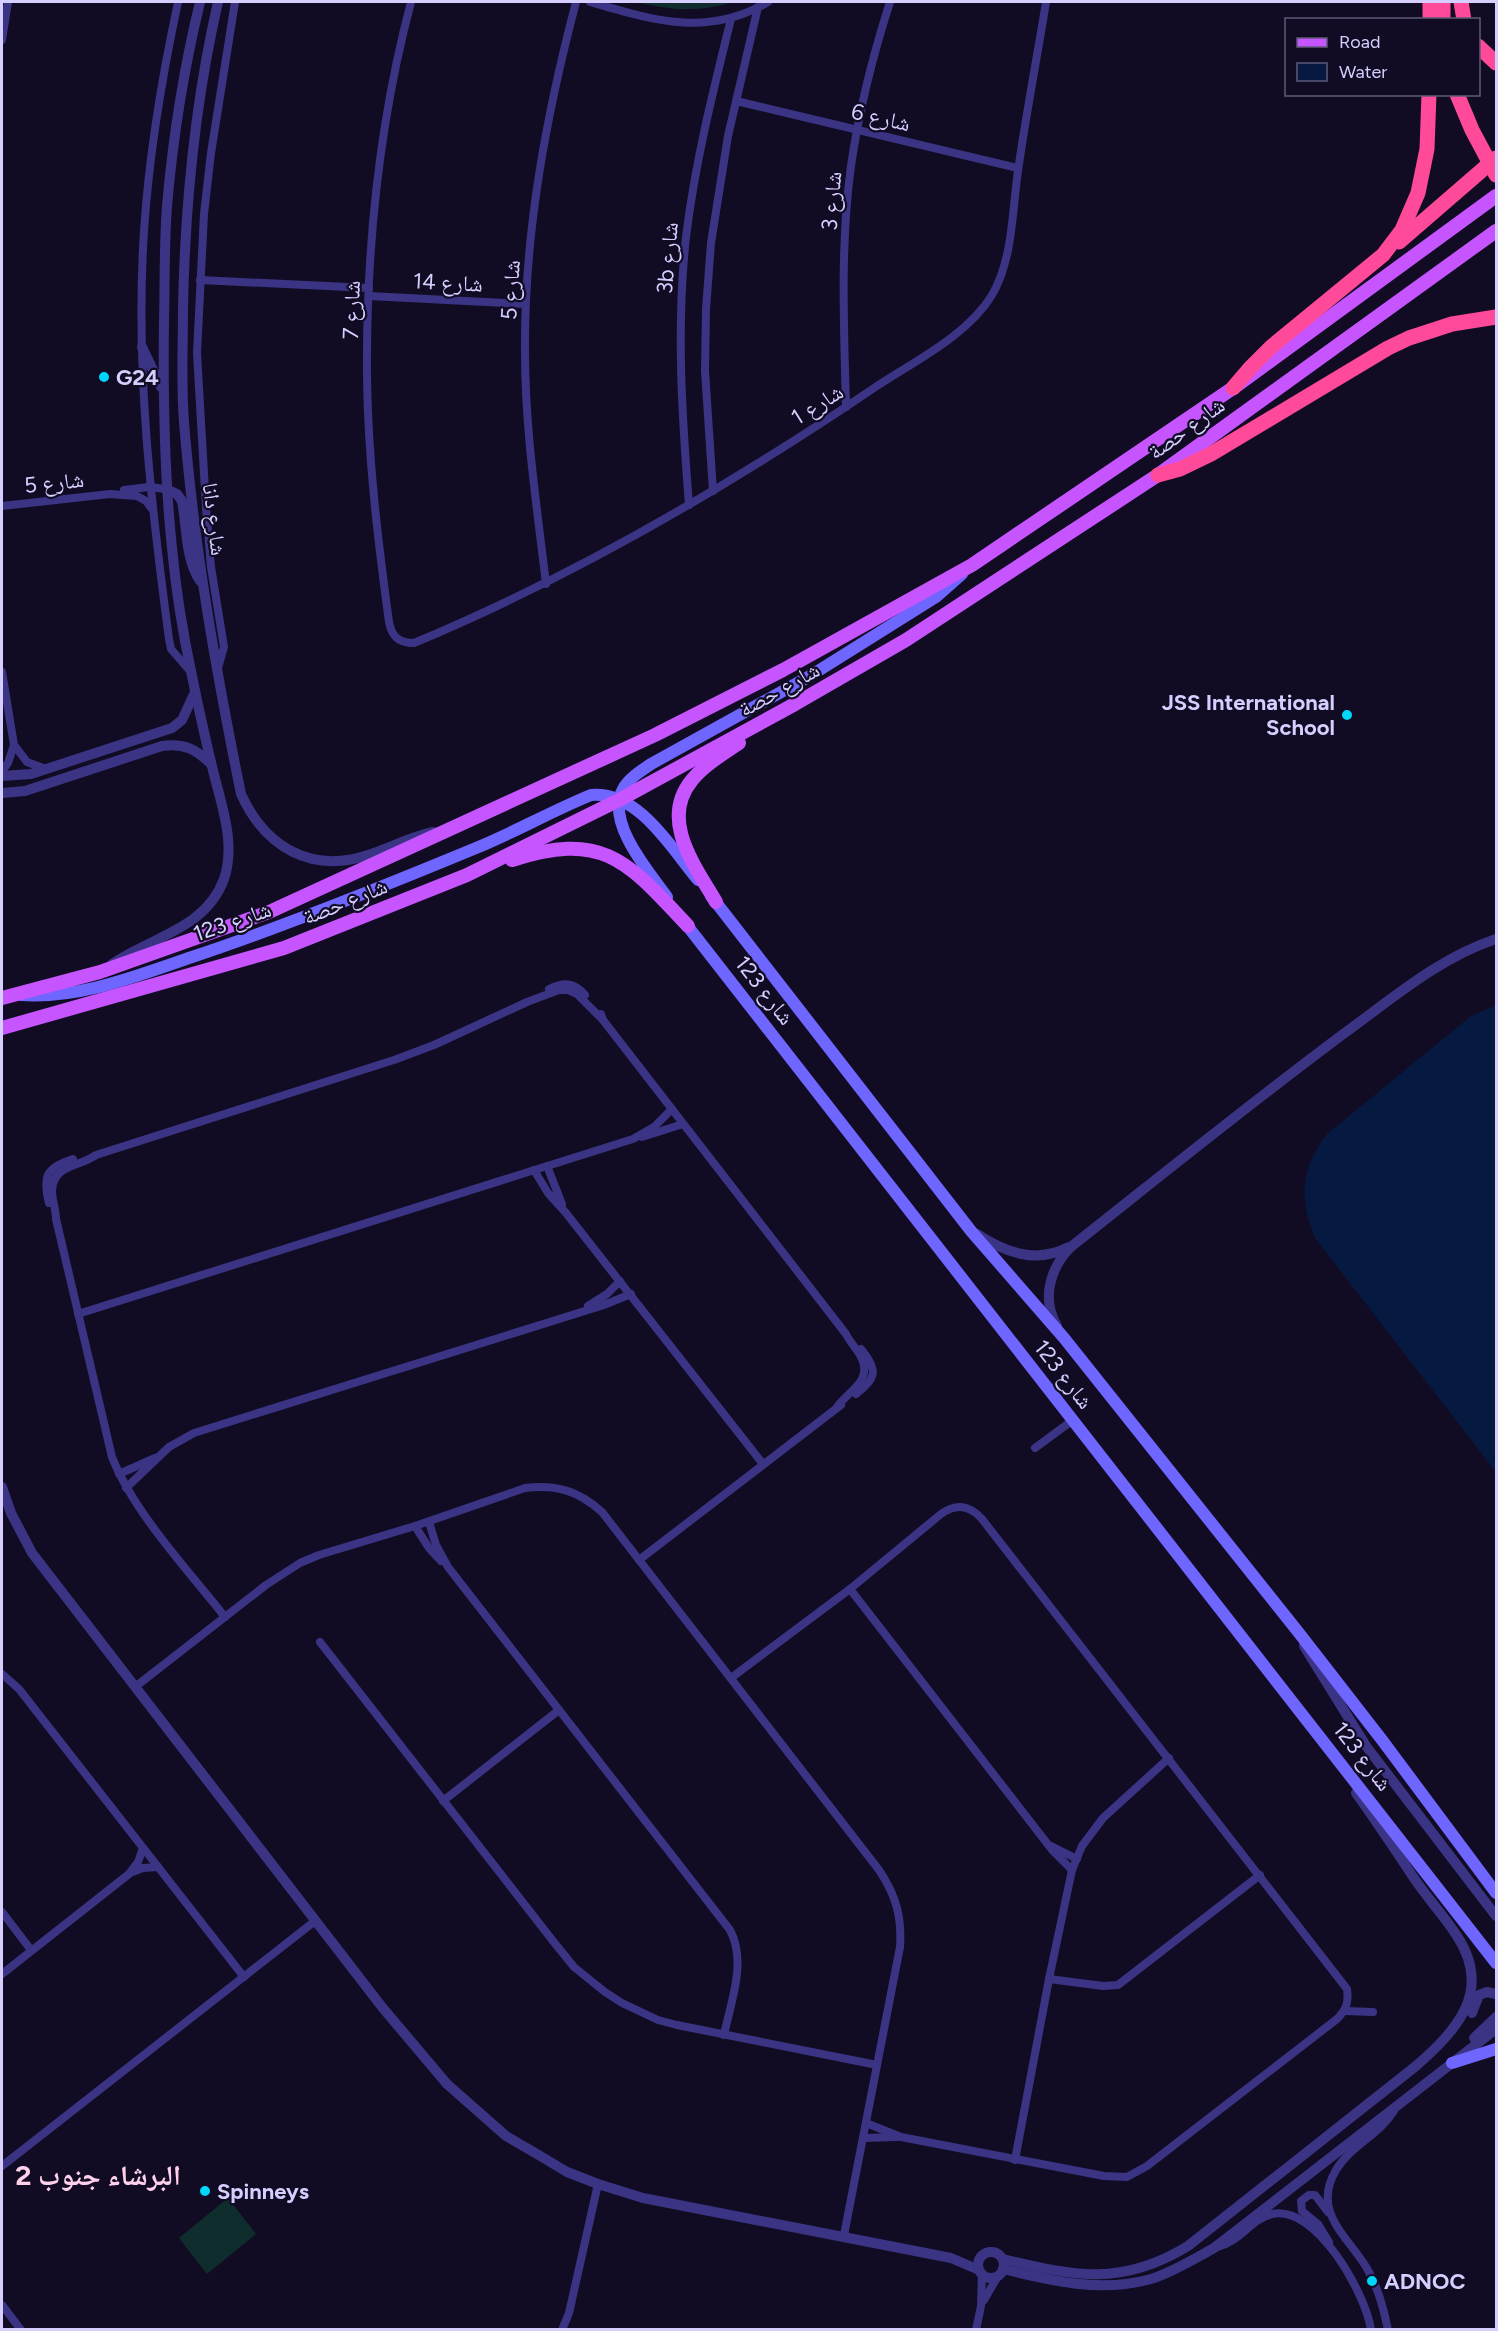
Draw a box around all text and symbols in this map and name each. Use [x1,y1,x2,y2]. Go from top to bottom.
legend [1285,18,1480,96]
text: Road [1339,31,1380,53]
text: Water [1339,61,1387,83]
street label: شارع 6 [849,98,913,137]
street label: شارع 3 [815,170,848,232]
street label: 3b شارع [651,221,684,295]
street label: شارع 5 [495,259,526,321]
street label: شارع 14 [412,267,484,298]
street label: شارع 7 [337,280,366,340]
place label: G24 [116,364,159,391]
marker: G24 [97,370,111,384]
street label: شارع 1 [786,378,848,431]
street label: شارع حصة [1143,392,1230,465]
street label: شارع 5 [23,466,85,499]
street label: شارع دانا [197,481,232,557]
street label: شارع حصة [734,656,824,723]
place label: JSS International School [1162,689,1335,741]
marker: JSS International School [1340,708,1354,722]
street label: شارع حصة [299,872,391,931]
street label: شارع 123 [190,896,275,947]
street label: شارع 123 [729,950,800,1030]
street label: شارع 123 [1028,1334,1099,1414]
street label: شارع 123 [1327,1716,1398,1796]
district label: البرشاء جنوب 2 [15,2158,181,2192]
place label: Spinneys [217,2178,309,2205]
marker: Spinneys [198,2184,212,2198]
place label: ADNOC [1384,2268,1465,2295]
marker: ADNOC [1365,2274,1379,2288]

